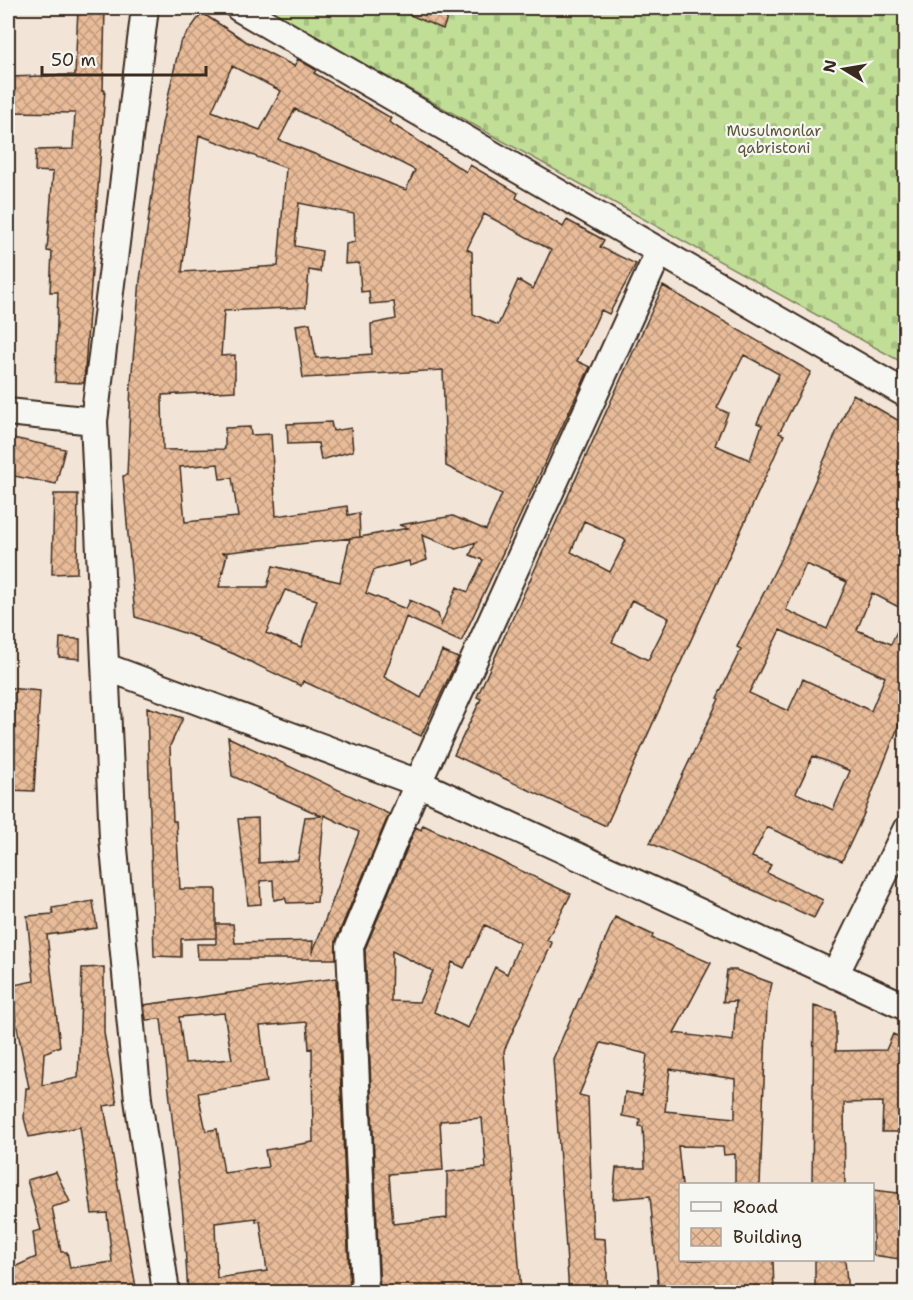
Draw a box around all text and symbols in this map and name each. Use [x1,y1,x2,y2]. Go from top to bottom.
scale bar [42,39,206,77]
north arrow [814,39,874,99]
text: 50 m [51,48,96,72]
text: N [818,58,841,74]
park label: Musulmonlar qabristoni [727,121,821,158]
legend [679,1183,874,1261]
text: Road [733,1195,778,1219]
text: Building [733,1225,802,1249]

